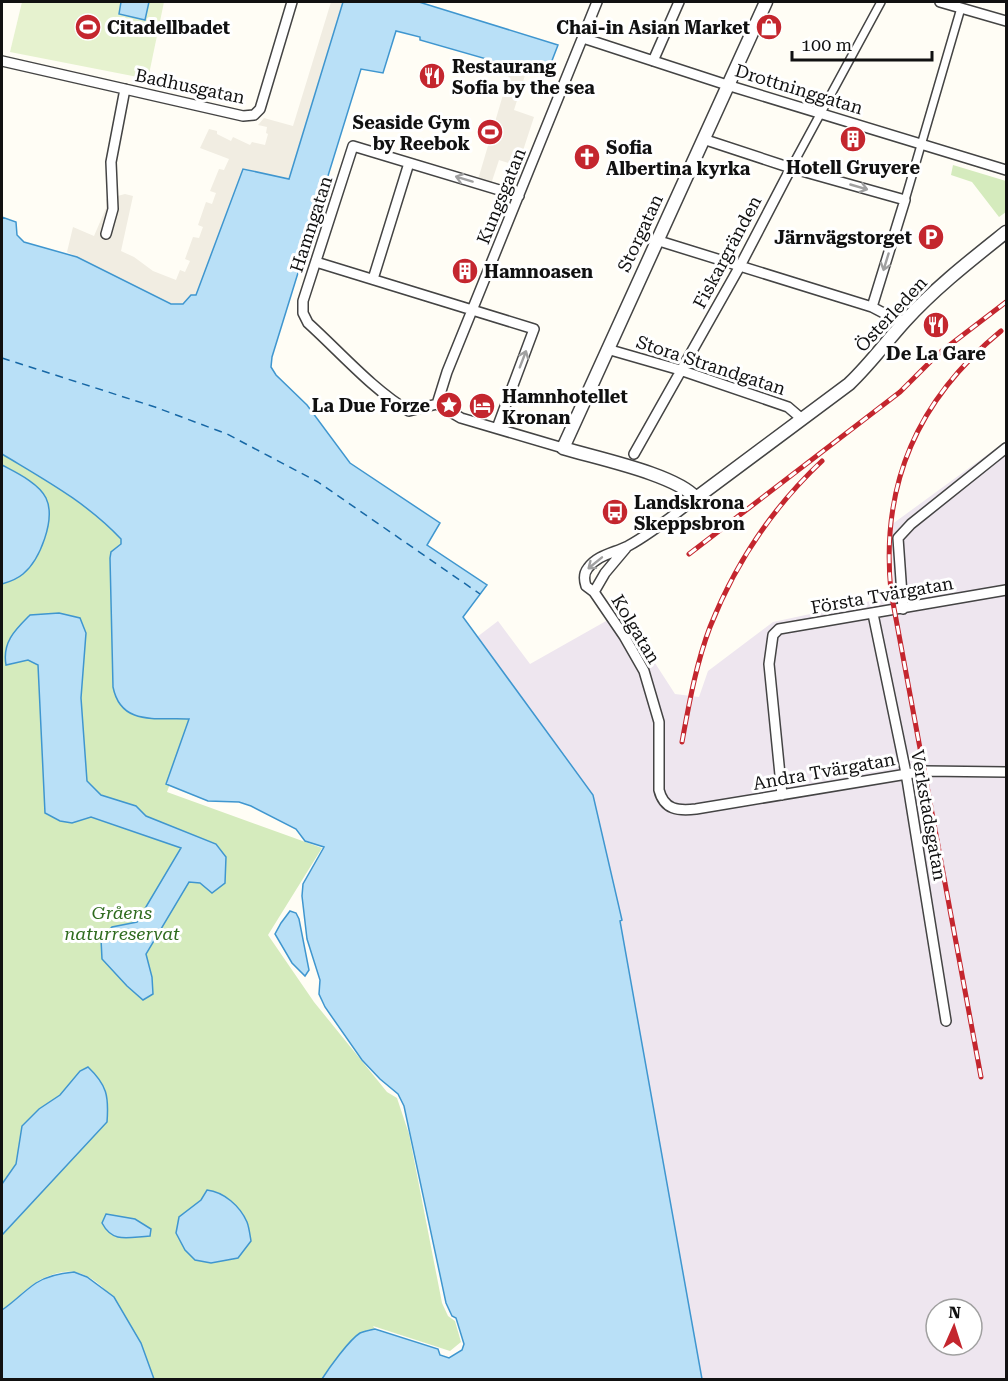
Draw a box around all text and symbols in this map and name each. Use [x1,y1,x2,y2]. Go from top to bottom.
sports icon: Citadellbadet [73,12,103,42]
shop icon: Chai-in Asian Market [754,12,784,42]
place label: Citadellbadet [107,17,230,38]
place label: Chai-in Asian Market [556,17,750,38]
scale bar [792,24,932,62]
text: 100 m [801,34,852,55]
place label: Restaurang Sofia by the sea [452,56,595,98]
street label: Drottninggatan [732,60,866,119]
restaurant icon: Restaurang Sofia by the sea [417,61,447,91]
street label: Badhusgatan [133,64,247,108]
place label: Seaside Gym by Reebok [353,112,471,154]
sports icon: Seaside Gym by Reebok [475,117,505,147]
building icon: Hotell Gruyere [838,124,868,154]
place label: Sofia Albertina kyrka [606,137,751,179]
church icon: Sofia Albertina kyrka [572,142,602,172]
street label: Kungsgatan [472,145,530,247]
place label: Hotell Gruyere [786,157,920,178]
street label: Hamngatan [286,173,337,275]
one-way arrow [455,173,474,184]
one-way arrow [849,182,868,193]
street label: Storgatan [613,190,667,275]
street label: Fiskargränden [688,192,766,312]
parking icon: Järnvägstorget [916,222,946,252]
place label: Järnvägstorget [774,227,912,248]
one-way arrow [880,252,891,271]
building icon: Hamnoasen [450,256,480,286]
place label: Hamnoasen [484,261,593,282]
street label: Österleden [851,272,931,356]
restaurant icon: De La Gare [921,310,951,340]
street label: Stora Strandgatan [634,331,789,399]
place label: De La Gare [886,343,986,364]
one-way arrow [518,350,529,369]
place label: Hamnhotellet Kronan [502,386,628,428]
place icon: La Due Forze [434,390,464,420]
hotel icon: Hamnhotellet Kronan [467,391,497,421]
place label: La Due Forze [312,395,430,416]
place label: Landskrona Skeppsbron [634,492,745,534]
bus stop icon: Landskrona Skeppsbron [600,497,630,527]
one-way arrow [587,557,603,570]
street label: Första Tvärgatan [809,572,955,618]
street label: Kolgatan [607,591,665,668]
street label: Andra Tvärgatan [751,748,897,794]
street label: Verkstadsgatan [907,748,951,882]
park label: Gråens naturreservat [64,902,180,944]
north arrow [924,1297,984,1357]
text: N [948,1303,961,1322]

